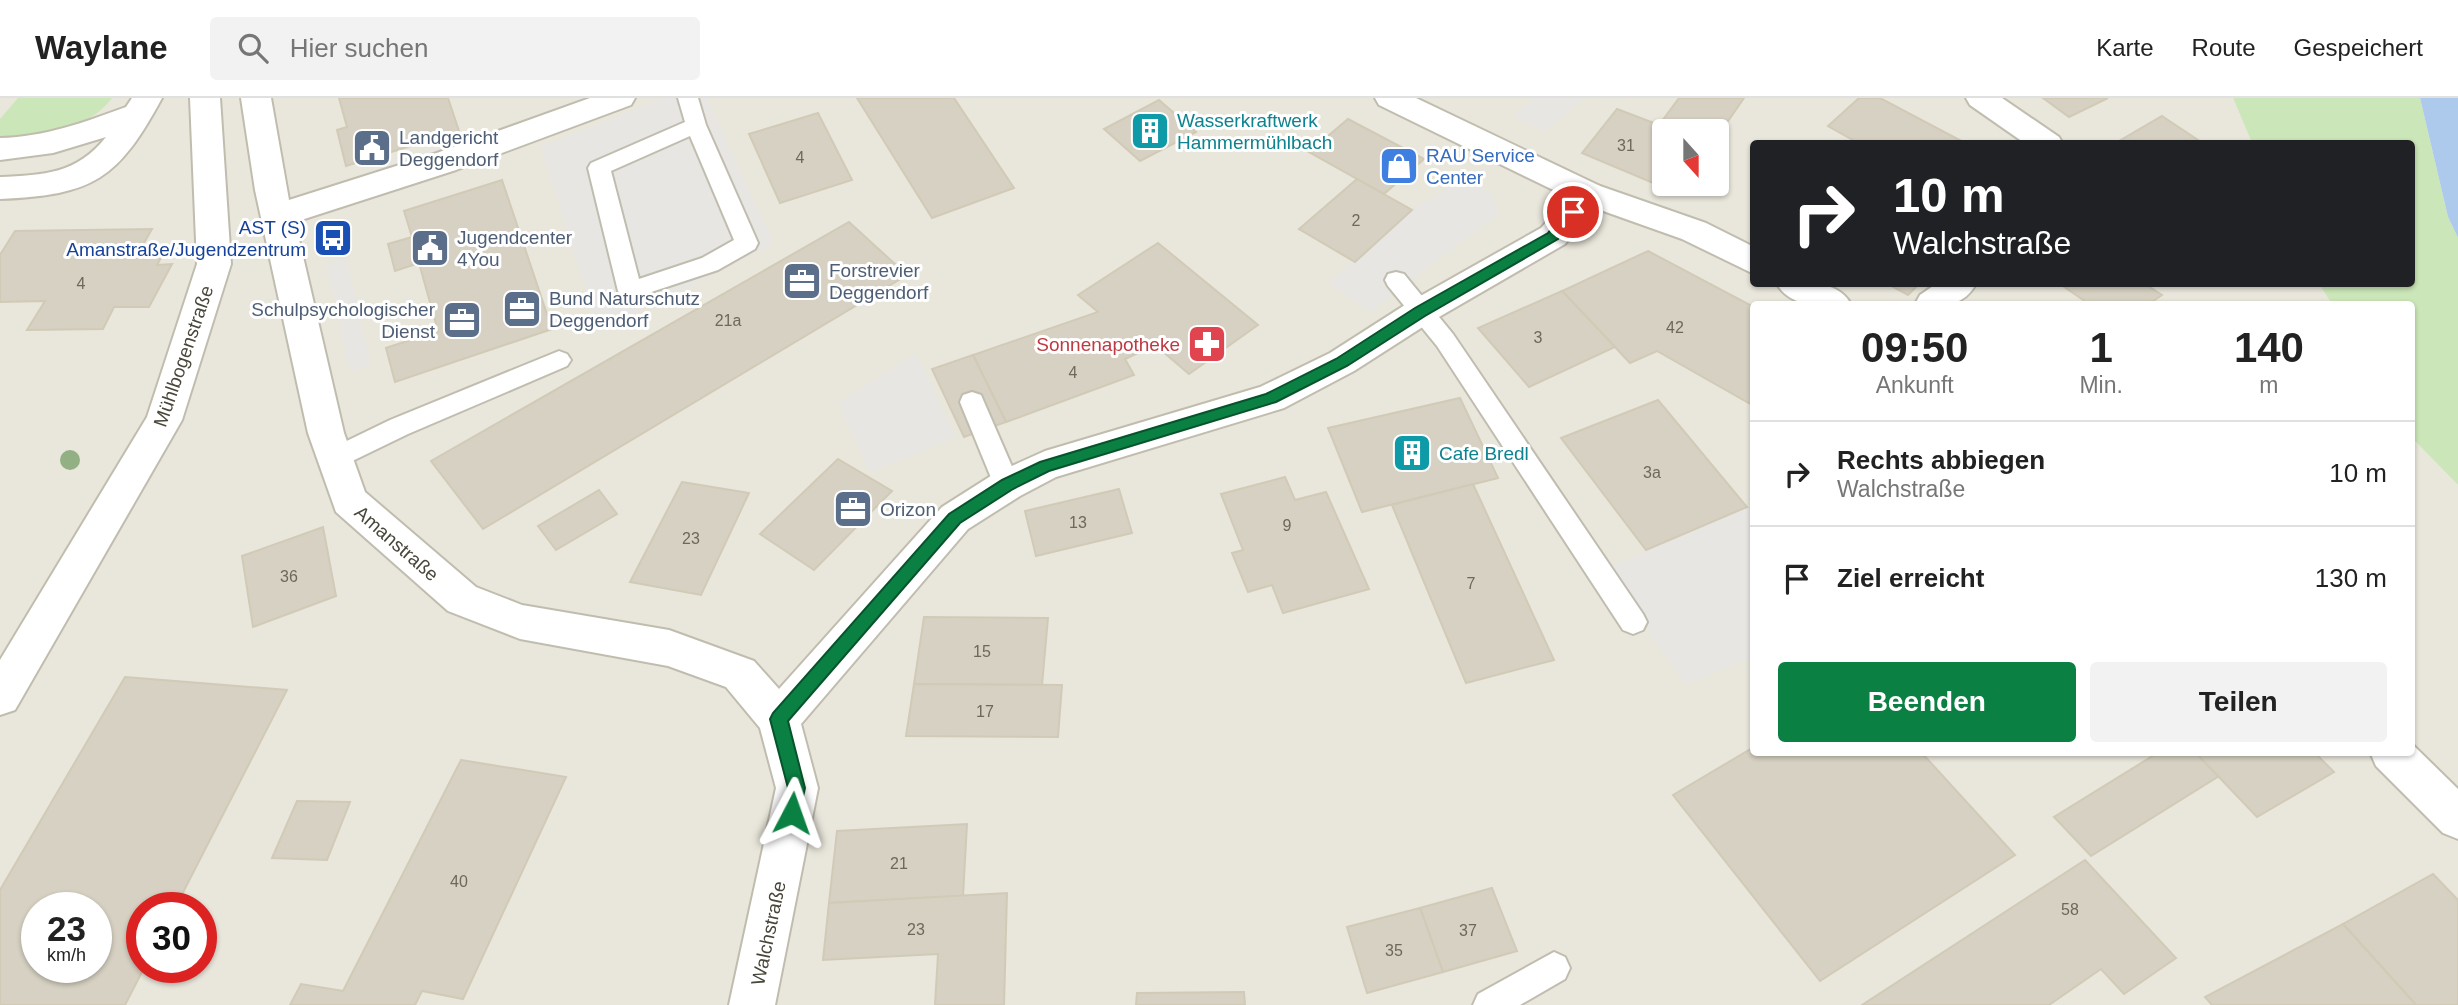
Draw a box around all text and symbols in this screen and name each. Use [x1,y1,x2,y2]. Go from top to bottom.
search box [210,17,700,80]
text: Waylane [35,29,168,66]
icon: search [234,29,272,67]
text: Hier suchen [290,33,428,63]
text: Karte [2096,34,2154,61]
text: Route [2192,34,2256,61]
text: Gespeichert [2294,34,2423,61]
building icon: Wasserkraftwerk Hammermühlbach [1129,110,1171,152]
place label: Wasserkraftwerk Hammermühlbach [1177,110,1332,153]
north arrow [1652,119,1729,196]
map controls [1652,119,1729,196]
public building icon: Landgericht Deggendorf [351,127,393,169]
place label: Landgericht Deggendorf [399,127,499,170]
house number: 31 [1617,137,1635,154]
shop icon: RAU Service Center [1378,145,1420,187]
place label: RAU Service Center [1426,145,1535,188]
house number: 4 [796,149,805,166]
icon: right [1778,168,1869,259]
text: 10 m [1893,168,2005,222]
pin [1543,182,1603,242]
icon: arrive [1554,193,1592,231]
house number: 2 [1352,212,1361,229]
place label: AST (S) Amanstraße/Jugendzentrum [66,217,306,260]
bus stop icon: AST (S) Amanstraße/Jugendzentrum [312,217,354,259]
text: Walchstraße [1893,225,2071,261]
public building icon: Jugendcenter 4You [409,227,451,269]
place label: Jugendcenter 4You [457,227,573,270]
office icon: Forstrevier Deggendorf [781,260,823,302]
place label: Forstrevier Deggendorf [829,260,929,303]
house number: 4 [77,275,86,292]
street label: Mühlbogenstraße [149,283,217,429]
office icon: Bund Naturschutz Deggendorf [501,288,543,330]
place label: Bund Naturschutz Deggendorf [549,288,700,331]
place label: Schulpsychologischer Dienst [251,299,436,342]
office icon: Schulpsychologischer Dienst [441,299,483,341]
house number: 21a [715,312,741,329]
house number: 42 [1666,319,1684,336]
pharmacy icon: Sonnenapotheke [1186,323,1228,365]
text: 09:50 [1861,324,1968,371]
text: 1 [2089,324,2113,371]
text: 140 [2234,324,2304,371]
house number: 3 [1534,329,1543,346]
place label: Sonnenapotheke [1036,334,1180,355]
house number: 4 [1069,364,1078,381]
text: Ankunft [1876,372,1954,398]
text: Min. [2079,372,2123,398]
text: m [2259,372,2279,398]
building icon: Cafe Bredl [1391,432,1433,474]
place label: Cafe Bredl [1439,443,1529,464]
text: Rechts abbiegen [1837,445,2045,475]
icon: right [1778,455,1816,493]
text: 10 m [2329,458,2387,488]
house number: 3a [1643,464,1661,481]
text: Walchstraße [1837,476,1965,502]
office icon: Orizon [832,488,874,530]
place label: Orizon [880,499,936,520]
street label: Amanstraße [351,502,443,585]
house number: 13 [1069,514,1087,531]
house number: 9 [1283,517,1292,534]
house number: 23 [682,530,700,547]
icon: arrive [1778,560,1816,598]
text: Ziel erreicht [1837,563,1984,593]
text: 130 m [2315,563,2387,593]
house number: 36 [280,568,298,585]
house number: 7 [1467,575,1476,592]
house number: 15 [973,643,991,660]
button: Beenden [1778,662,2076,742]
button: Teilen [2090,662,2387,742]
house number: 17 [976,703,994,720]
position arrow [755,776,829,850]
house number: 21 [890,855,908,872]
house number: 40 [450,873,468,890]
street label: Walchstraße [747,879,790,987]
speed limit sign: 30 [126,892,217,983]
house number: 58 [2061,901,2079,918]
text: 23 [47,909,86,948]
house number: 23 [907,921,925,938]
house number: 37 [1459,922,1477,939]
house number: 35 [1385,942,1403,959]
text: km/h [47,945,86,965]

